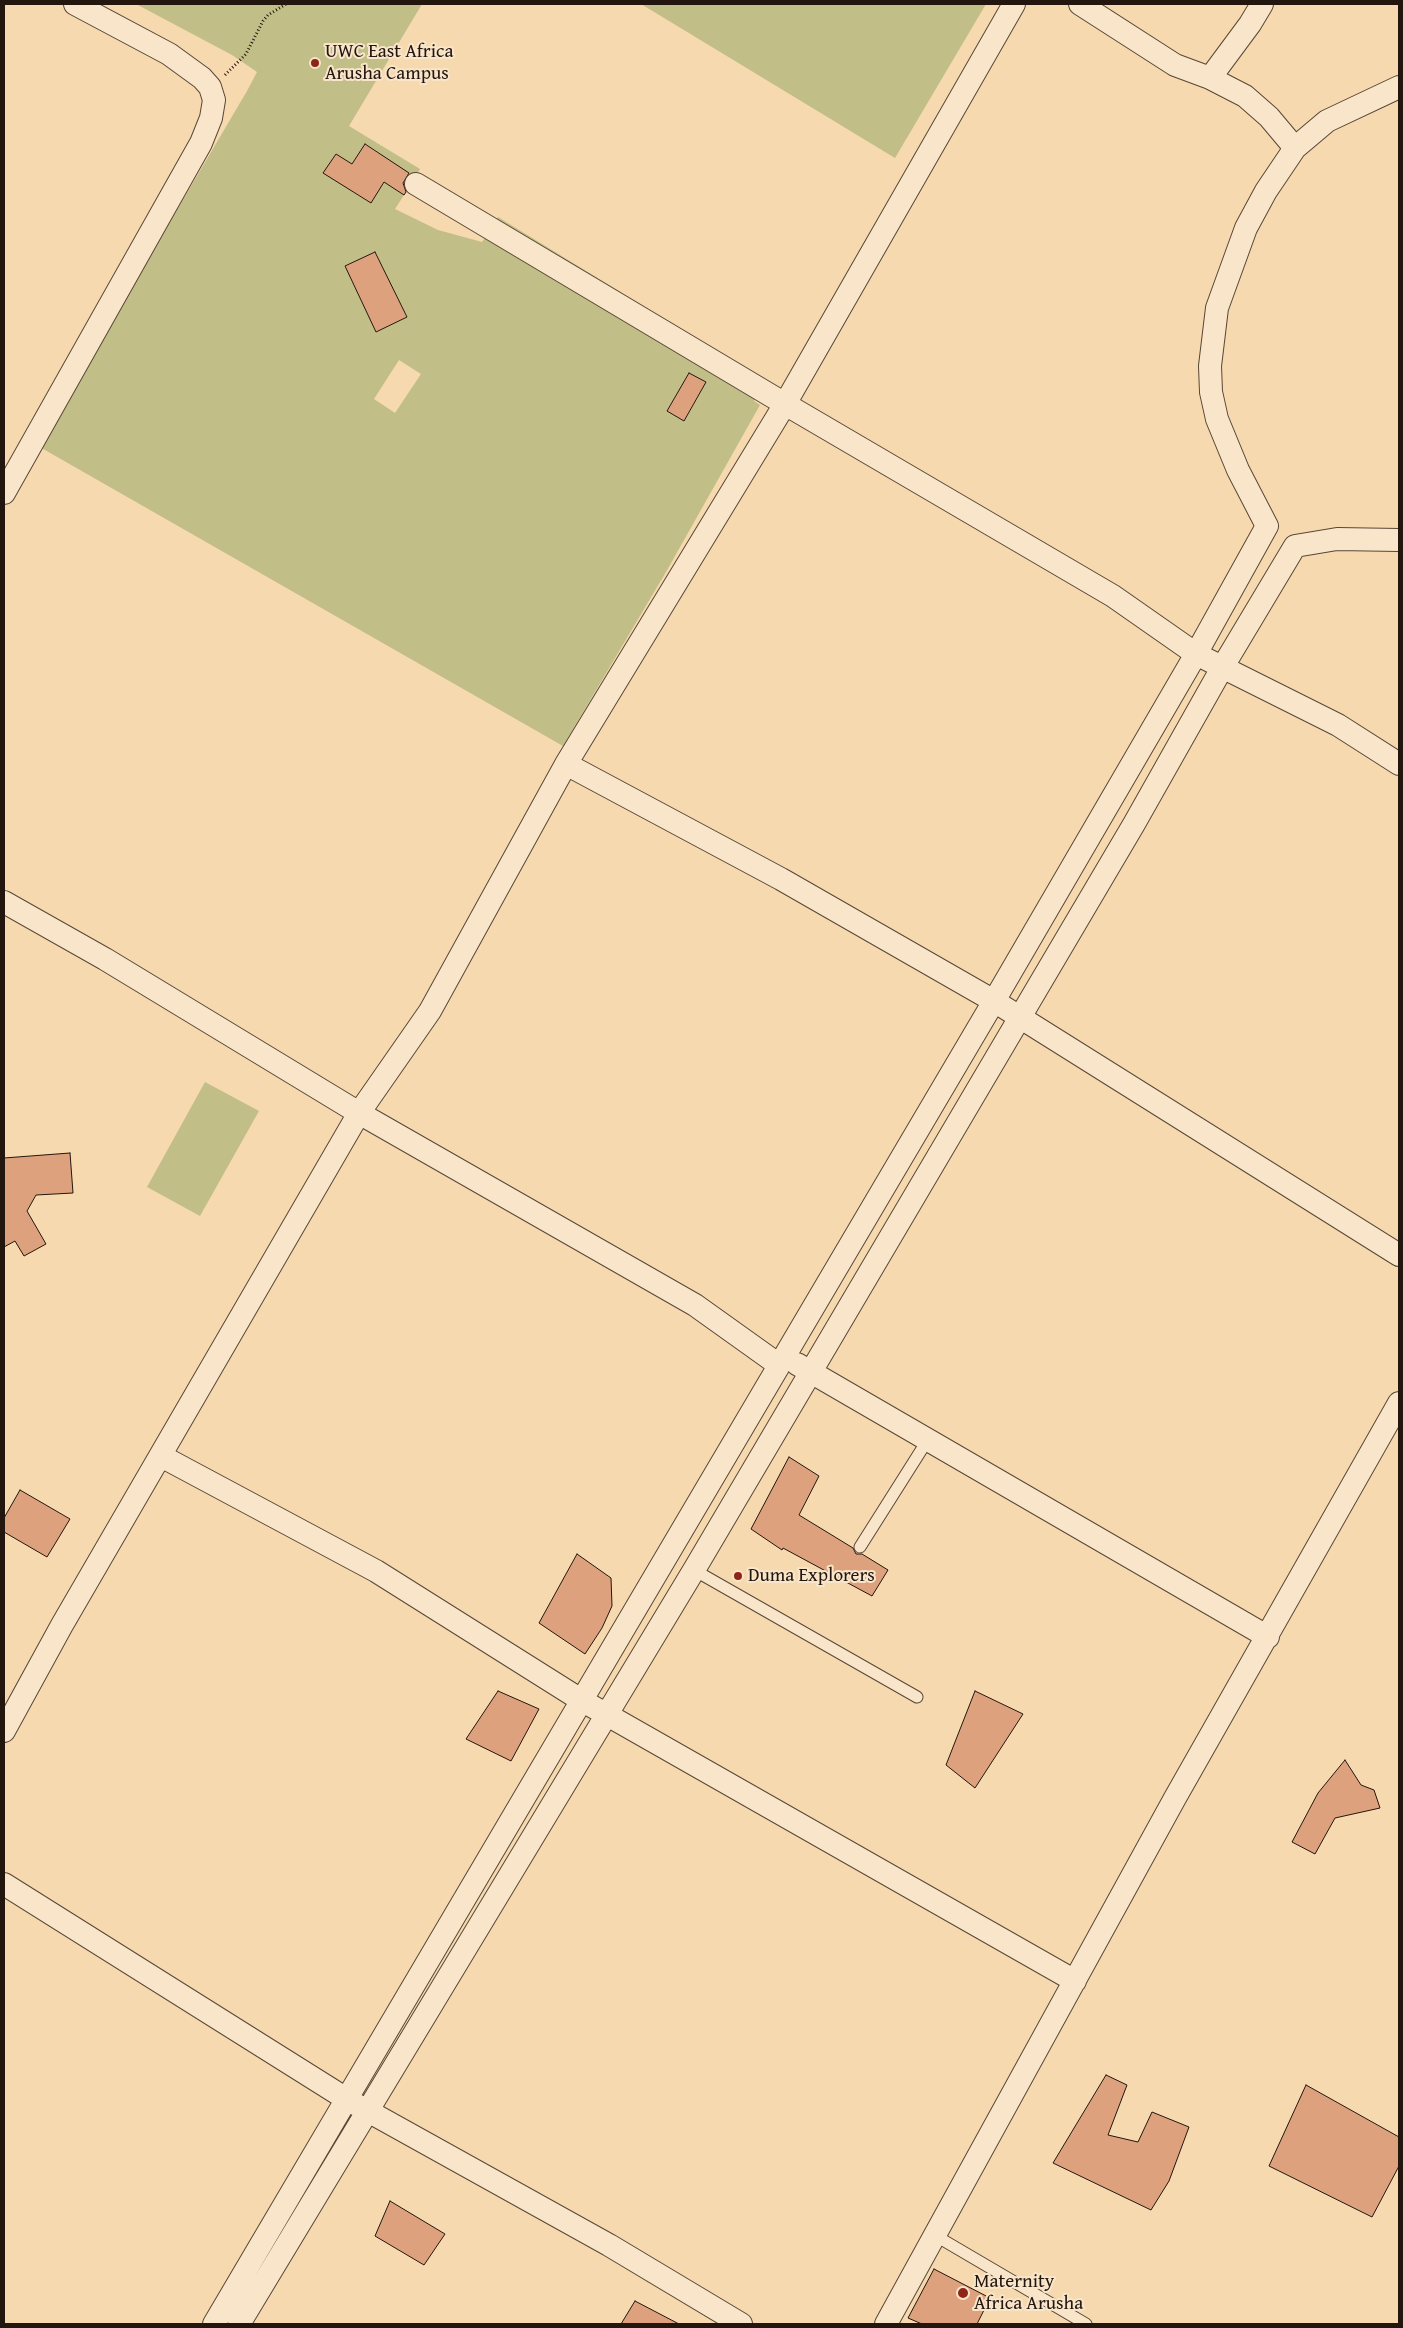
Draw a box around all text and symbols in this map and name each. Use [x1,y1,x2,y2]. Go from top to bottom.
place label: UWC East Africa Arusha Campus [325,41,453,85]
marker: UWC East Africa Arusha Campus [309,57,321,69]
place label: Duma Explorers [748,1565,875,1587]
marker: Duma Explorers [732,1570,744,1582]
place label: Maternity Africa Arusha [974,2271,1083,2315]
marker: Maternity Africa Arusha [956,2286,970,2300]

